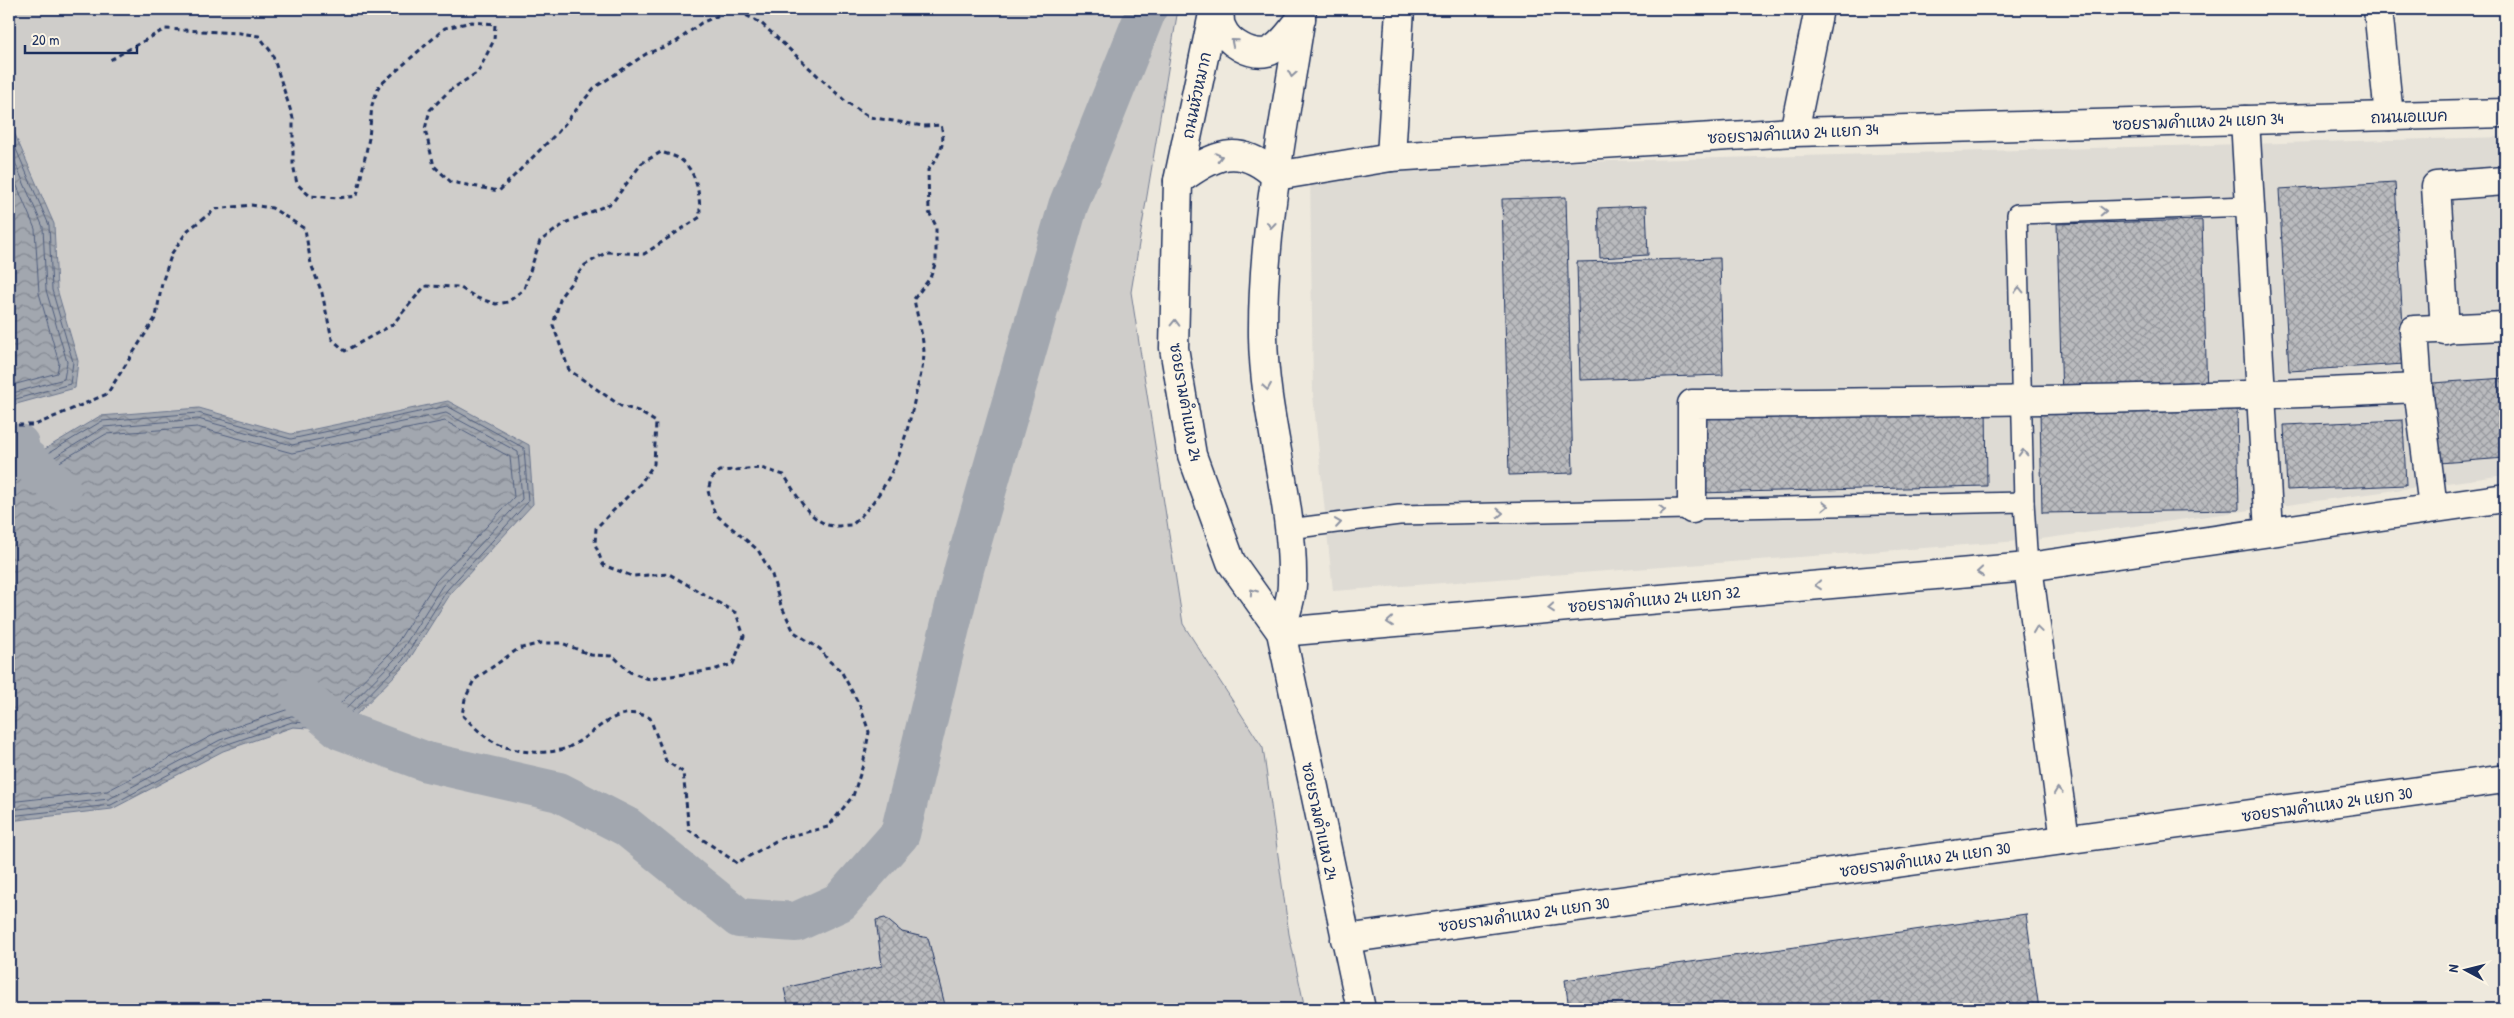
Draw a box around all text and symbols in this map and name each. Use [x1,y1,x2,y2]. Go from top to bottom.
scale bar [25,22,138,54]
text: 20 m [32,29,59,50]
one-way arrow [1230,38,1239,47]
street label: ถนนหัวหมาก [1176,50,1216,140]
one-way arrow [1287,70,1297,79]
street label: ถนนเอแบค [2370,104,2448,128]
street label: ซอยรามคำแหง 24 แยก 34 [2112,107,2284,135]
street label: ซอยรามคำแหง 24 แยก 34 [1707,118,1879,148]
one-way arrow [1215,152,1224,163]
one-way arrow [2100,206,2107,216]
one-way arrow [1266,221,1277,229]
one-way arrow [2014,286,2024,294]
one-way arrow [1169,318,1180,326]
street label: ซอยรามคำแหง 24 [1165,341,1207,463]
one-way arrow [1262,382,1272,391]
one-way arrow [2017,449,2028,457]
one-way arrow [1821,501,1829,511]
one-way arrow [1658,504,1666,515]
one-way arrow [1496,508,1504,518]
one-way arrow [1334,518,1342,529]
one-way arrow [1976,566,1984,577]
street label: ซอยรามคำแหง 24 แยก 32 [1567,580,1741,617]
one-way arrow [1814,580,1822,591]
one-way arrow [1250,589,1258,598]
one-way arrow [1547,603,1555,614]
one-way arrow [1385,617,1393,628]
one-way arrow [2032,626,2043,634]
street label: ซอยรามคำแหง 24 [1297,760,1343,882]
street label: ซอยรามคำแหง 24 แยก 30 [2240,781,2414,827]
one-way arrow [2053,787,2064,795]
street label: ซอยรามคำแหง 24 แยก 30 [1838,836,2012,882]
street label: ซอยรามคำแหง 24 แยก 30 [1437,891,1611,937]
north arrow [2442,946,2492,996]
text: N [2443,963,2463,973]

